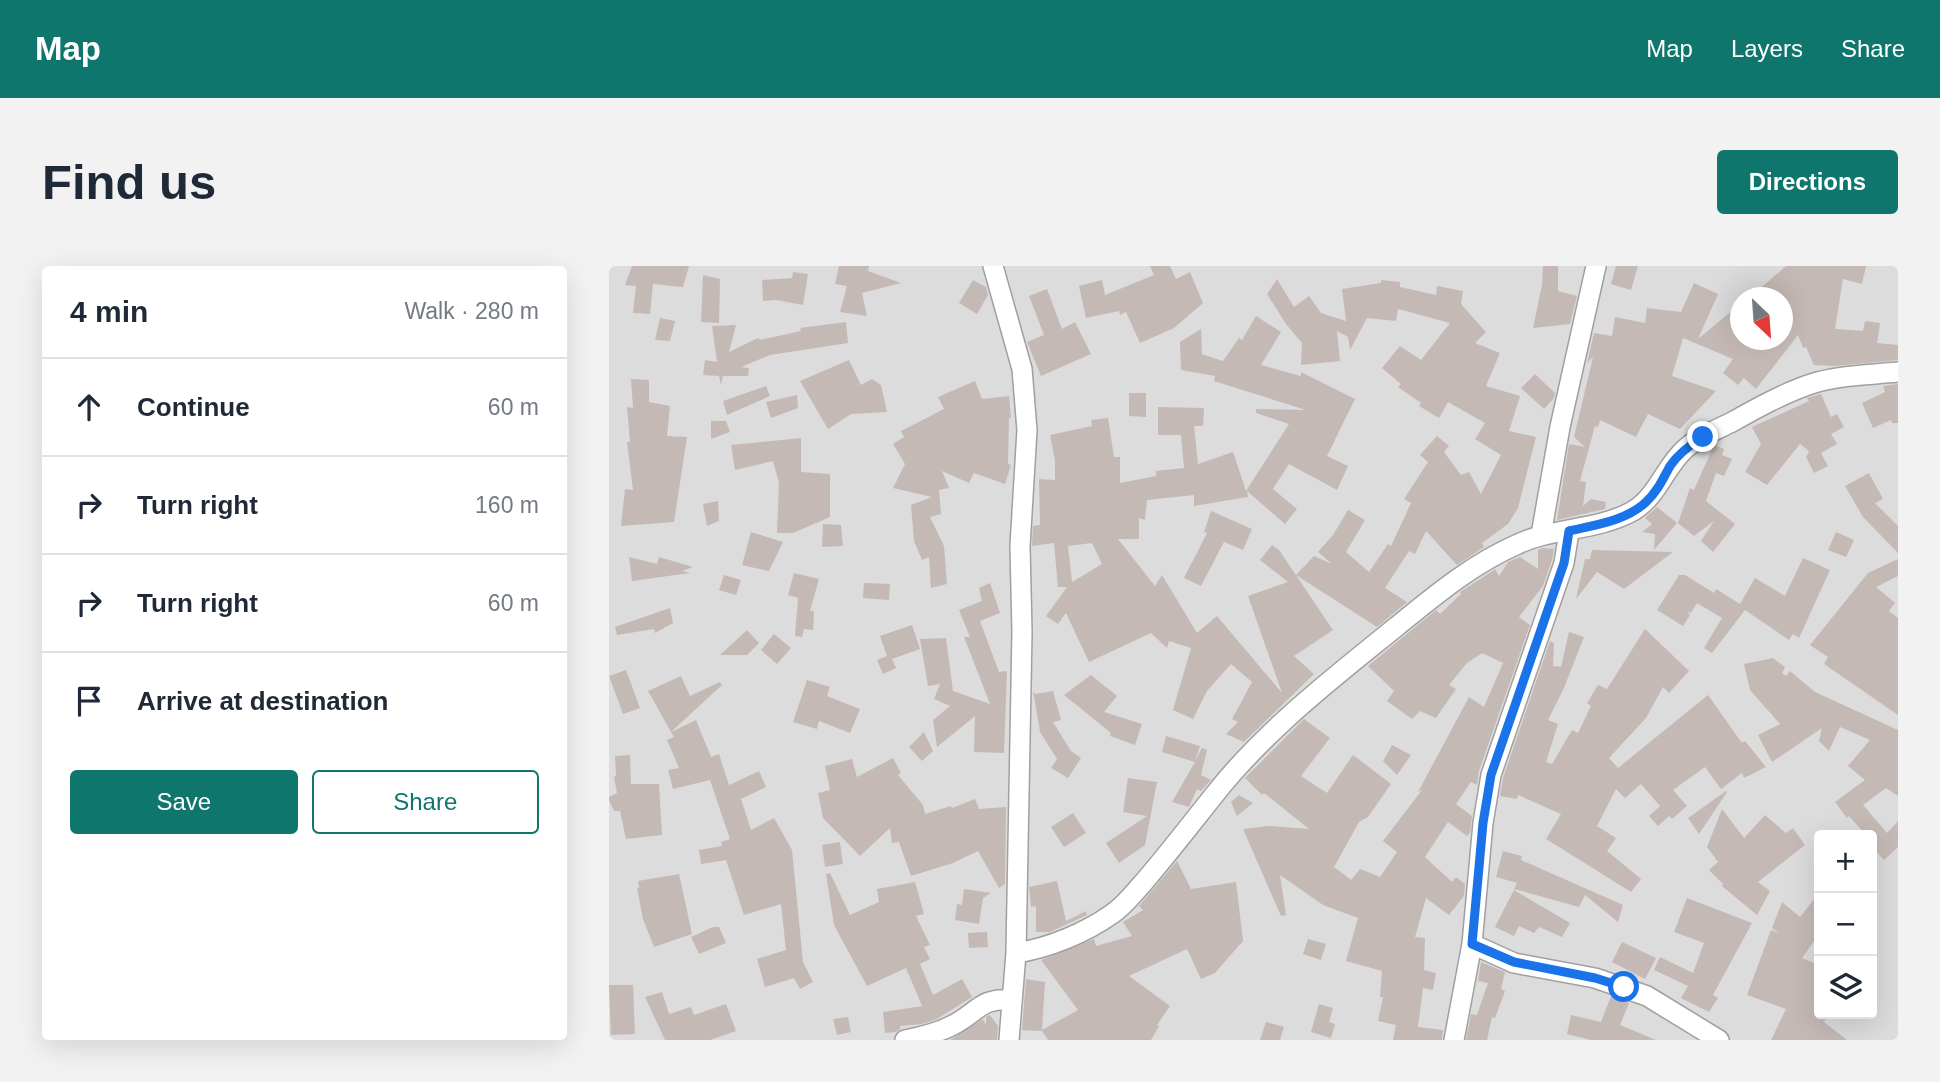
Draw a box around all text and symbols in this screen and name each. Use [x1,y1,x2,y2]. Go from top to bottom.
text: Map [35,30,101,67]
text: Map [1646,35,1693,62]
text: Layers [1731,35,1803,62]
text: Share [1841,35,1905,62]
button: Directions [1717,150,1898,214]
text: Find us [42,155,216,209]
north arrow [1730,287,1793,350]
text: 4 min [70,295,148,328]
text: Walk · 280 m [404,298,539,324]
icon: ahead [70,388,108,426]
text: Continue [137,392,250,422]
text: 60 m [488,394,539,420]
route end [1687,421,1718,452]
icon: right [70,486,108,524]
text: Turn right [137,490,258,520]
text: 160 m [475,492,539,518]
icon: right [70,584,108,622]
text: Turn right [137,588,258,618]
text: 60 m [488,590,539,616]
icon: arrive [70,682,108,720]
text: Arrive at destination [137,686,388,716]
button: Save [70,770,298,834]
button: Share [312,770,539,834]
map controls [1814,830,1877,1019]
button: + [1814,830,1877,893]
button: − [1814,893,1877,956]
button: layers [1814,956,1877,1019]
route start [1608,971,1639,1002]

